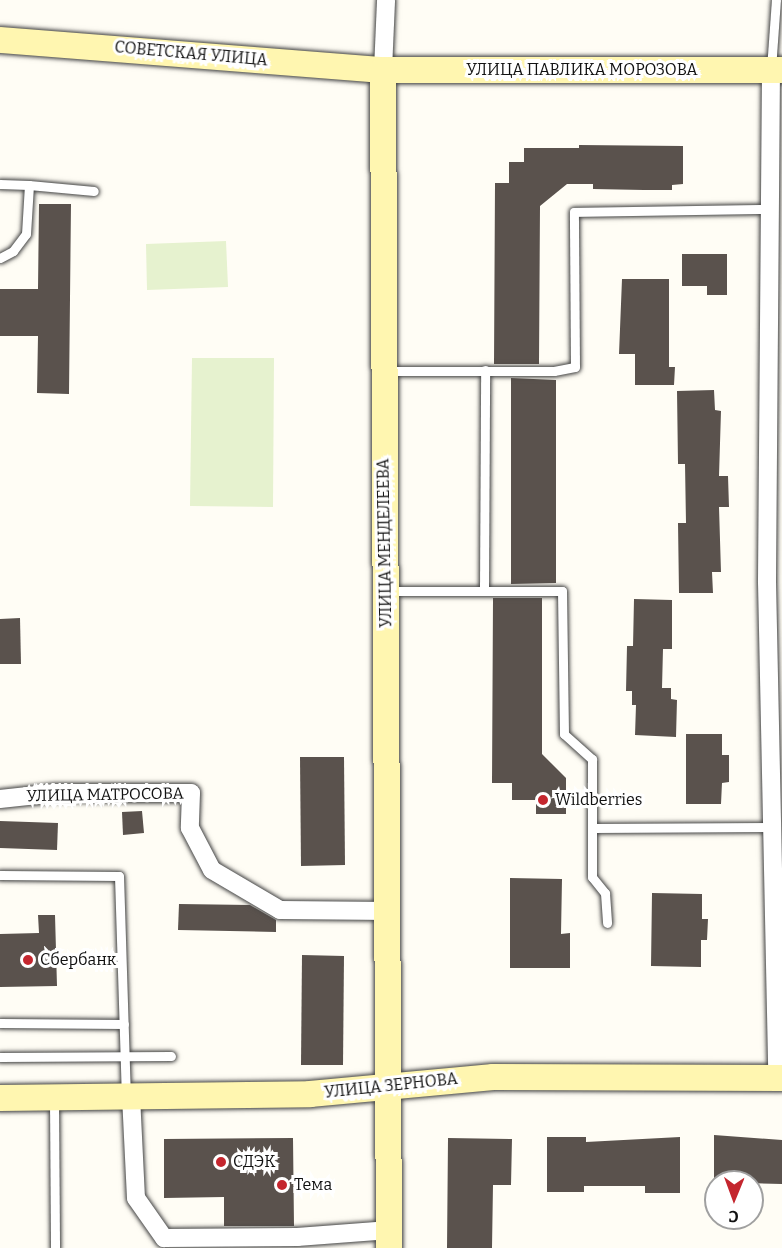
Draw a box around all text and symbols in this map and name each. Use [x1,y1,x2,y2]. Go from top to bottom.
street label: СОВЕТСКАЯ УЛИЦА [114,38,268,70]
street label: УЛИЦА ПАВЛИКА МОРОЗОВА [466,60,698,80]
street label: УЛИЦА МЕНДЕЛЕЕВА [374,458,396,628]
street label: УЛИЦА МАТРОСОВА [26,784,184,806]
place label: Wildberries [555,790,642,810]
marker: Wildberries [536,793,550,807]
place label: Сбербанк [40,950,116,970]
marker: Сбербанк [21,953,35,967]
street label: УЛИЦА ЗЕРНОВА [323,1069,459,1103]
place label: СДЭК [233,1152,276,1172]
marker: СДЭК [214,1155,228,1169]
north arrow [704,1170,764,1230]
place label: Тема [294,1175,332,1195]
marker: Тема [275,1178,289,1192]
text: С [728,1207,739,1226]

